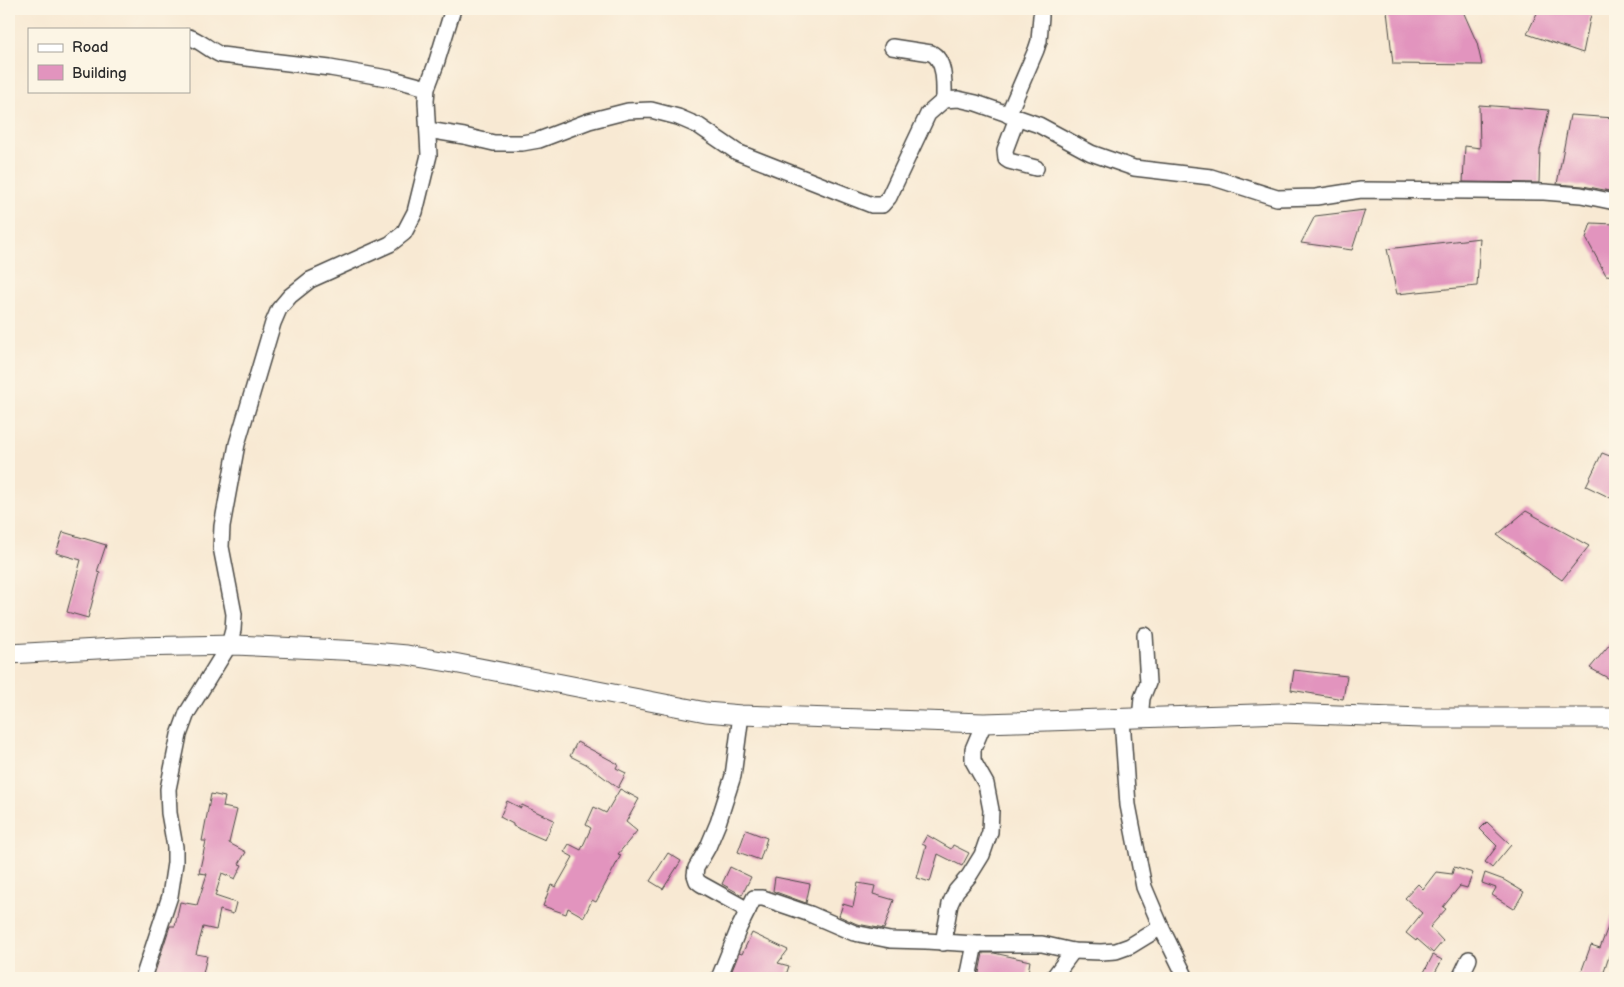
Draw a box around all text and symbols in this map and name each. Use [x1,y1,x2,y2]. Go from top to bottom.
legend [28,28,190,92]
text: Road [72,38,108,57]
text: Building [72,64,127,83]

